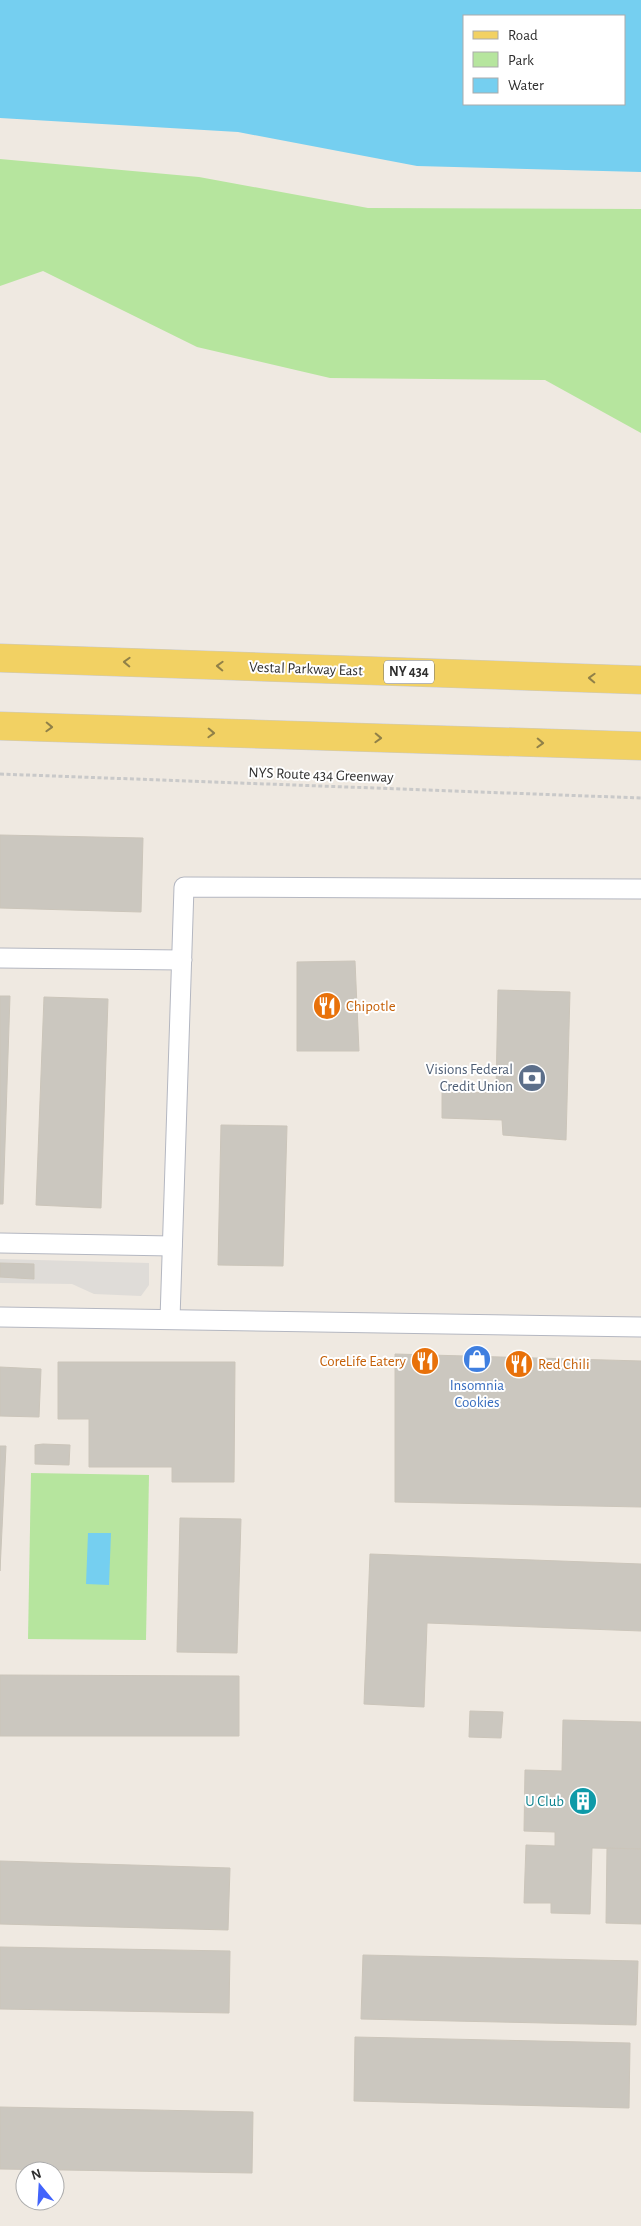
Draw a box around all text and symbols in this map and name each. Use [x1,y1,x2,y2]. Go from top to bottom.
legend [463,15,626,105]
text: Road [508,28,538,43]
text: Park [508,53,534,68]
text: Water [508,78,544,93]
one-way arrow [123,657,131,668]
one-way arrow [216,660,224,671]
street label: Vestal Parkway East [249,660,363,678]
road number: NY 434 [384,660,434,684]
one-way arrow [588,673,596,684]
one-way arrow [45,722,53,733]
one-way arrow [207,727,215,738]
one-way arrow [374,733,382,743]
one-way arrow [536,738,544,748]
street label: NYS Route 434 Greenway [248,765,395,785]
restaurant icon: Chipotle [312,991,342,1021]
place label: Chipotle [346,999,396,1014]
place label: Visions Federal Credit Union [426,1062,513,1094]
bank icon: Visions Federal Credit Union [517,1063,547,1093]
shop icon: Insomnia Cookies [462,1344,492,1374]
restaurant icon: CoreLife Eatery [410,1346,440,1376]
restaurant icon: Red Chili [504,1349,534,1379]
place label: CoreLife Eatery [320,1354,407,1369]
place label: Red Chili [538,1357,590,1372]
place label: Insomnia Cookies [450,1378,504,1410]
building icon: U Club [568,1786,598,1816]
place label: U Club [525,1794,564,1809]
north arrow [15,2161,65,2211]
text: N [29,2166,43,2183]

